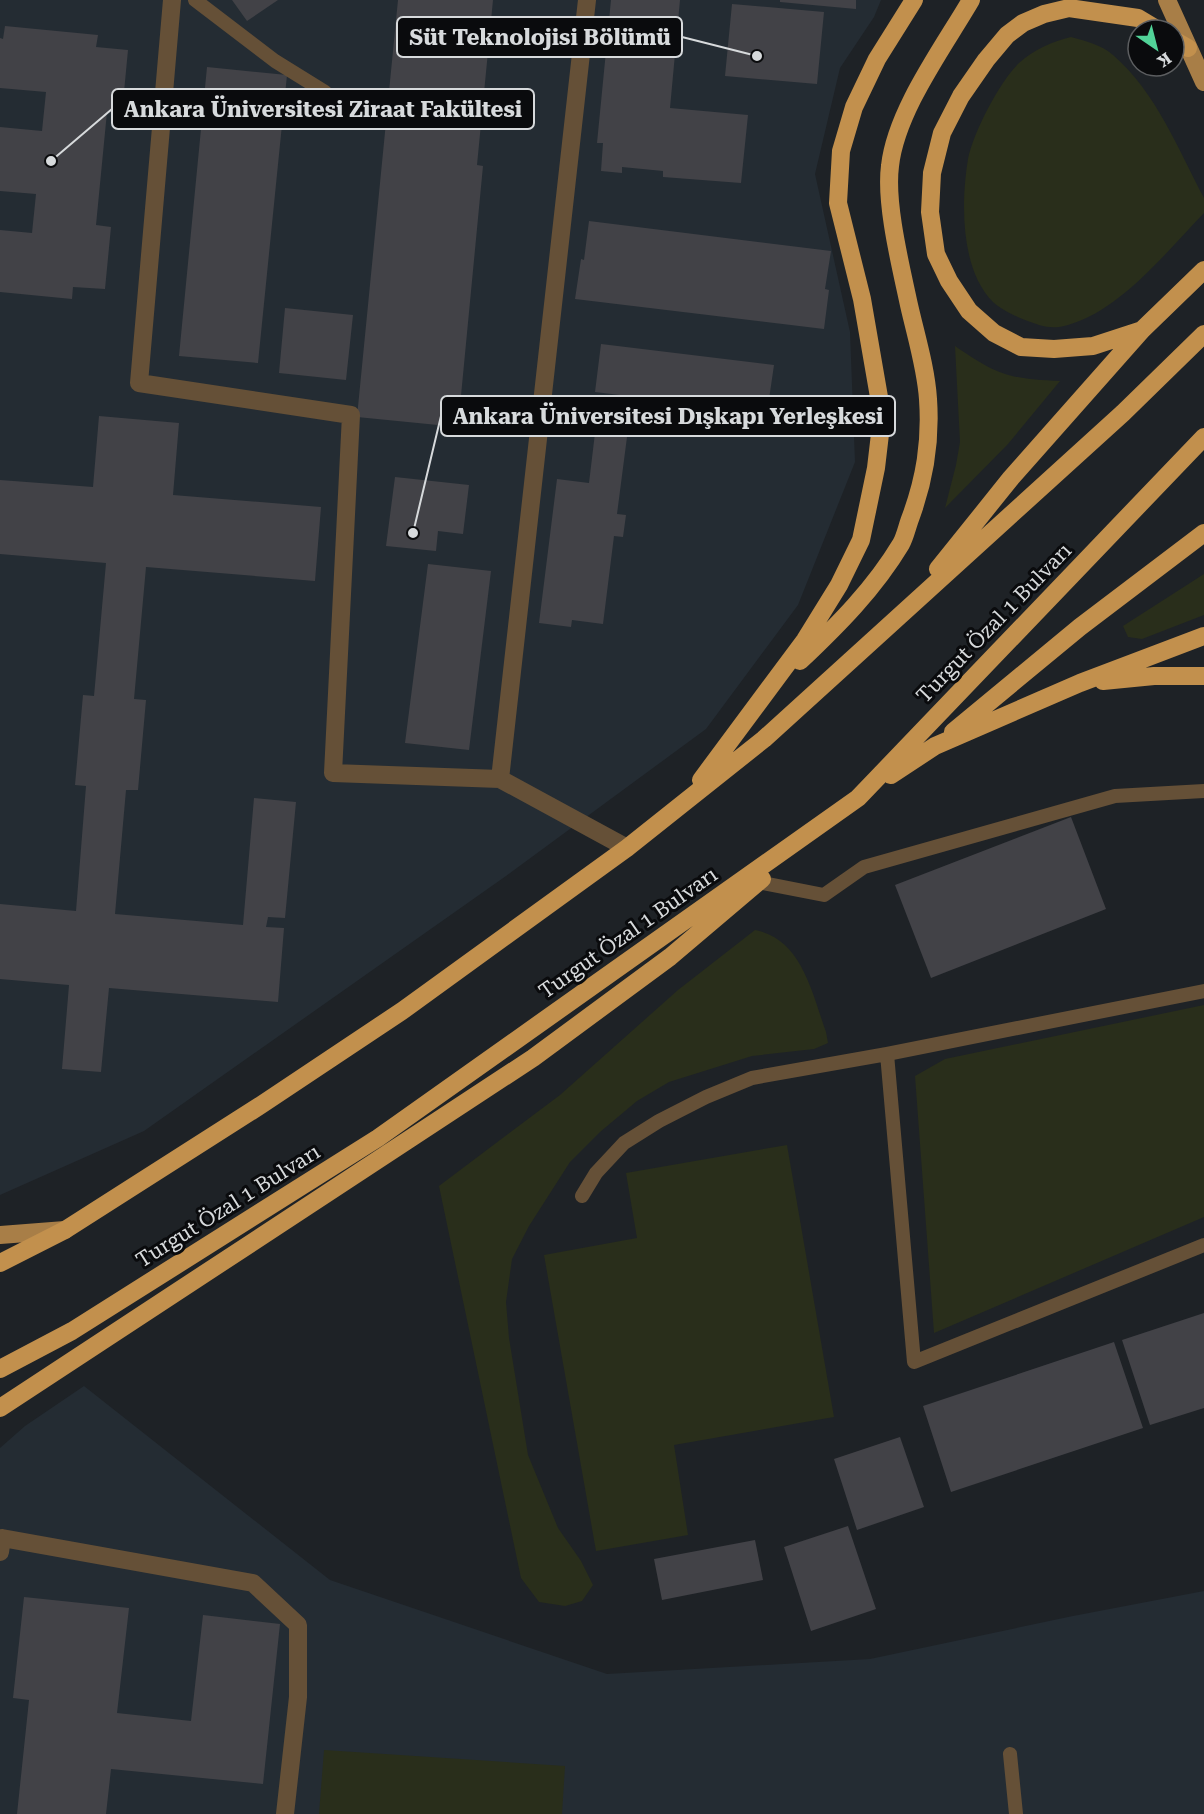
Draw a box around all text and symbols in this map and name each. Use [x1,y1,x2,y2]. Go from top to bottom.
callout: Süt Teknolojisi Bölümü [397,17,682,57]
north arrow [1126,18,1186,78]
text: Süt Teknolojisi Bölümü [409,25,671,50]
text: K [1153,48,1175,72]
callout: Ankara Üniversitesi Ziraat Fakültesi [112,89,534,129]
text: Ankara Üniversitesi Ziraat Fakültesi [124,95,522,122]
callout: Ankara Üniversitesi Dışkapı Yerleşkesi [441,396,895,436]
text: Ankara Üniversitesi Dışkapı Yerleşkesi [453,402,883,429]
street label: Turgut Özal 1 Bulvarı [911,537,1077,708]
street label: Turgut Özal 1 Bulvarı [534,861,722,1004]
street label: Turgut Özal 1 Bulvarı [131,1139,325,1272]

